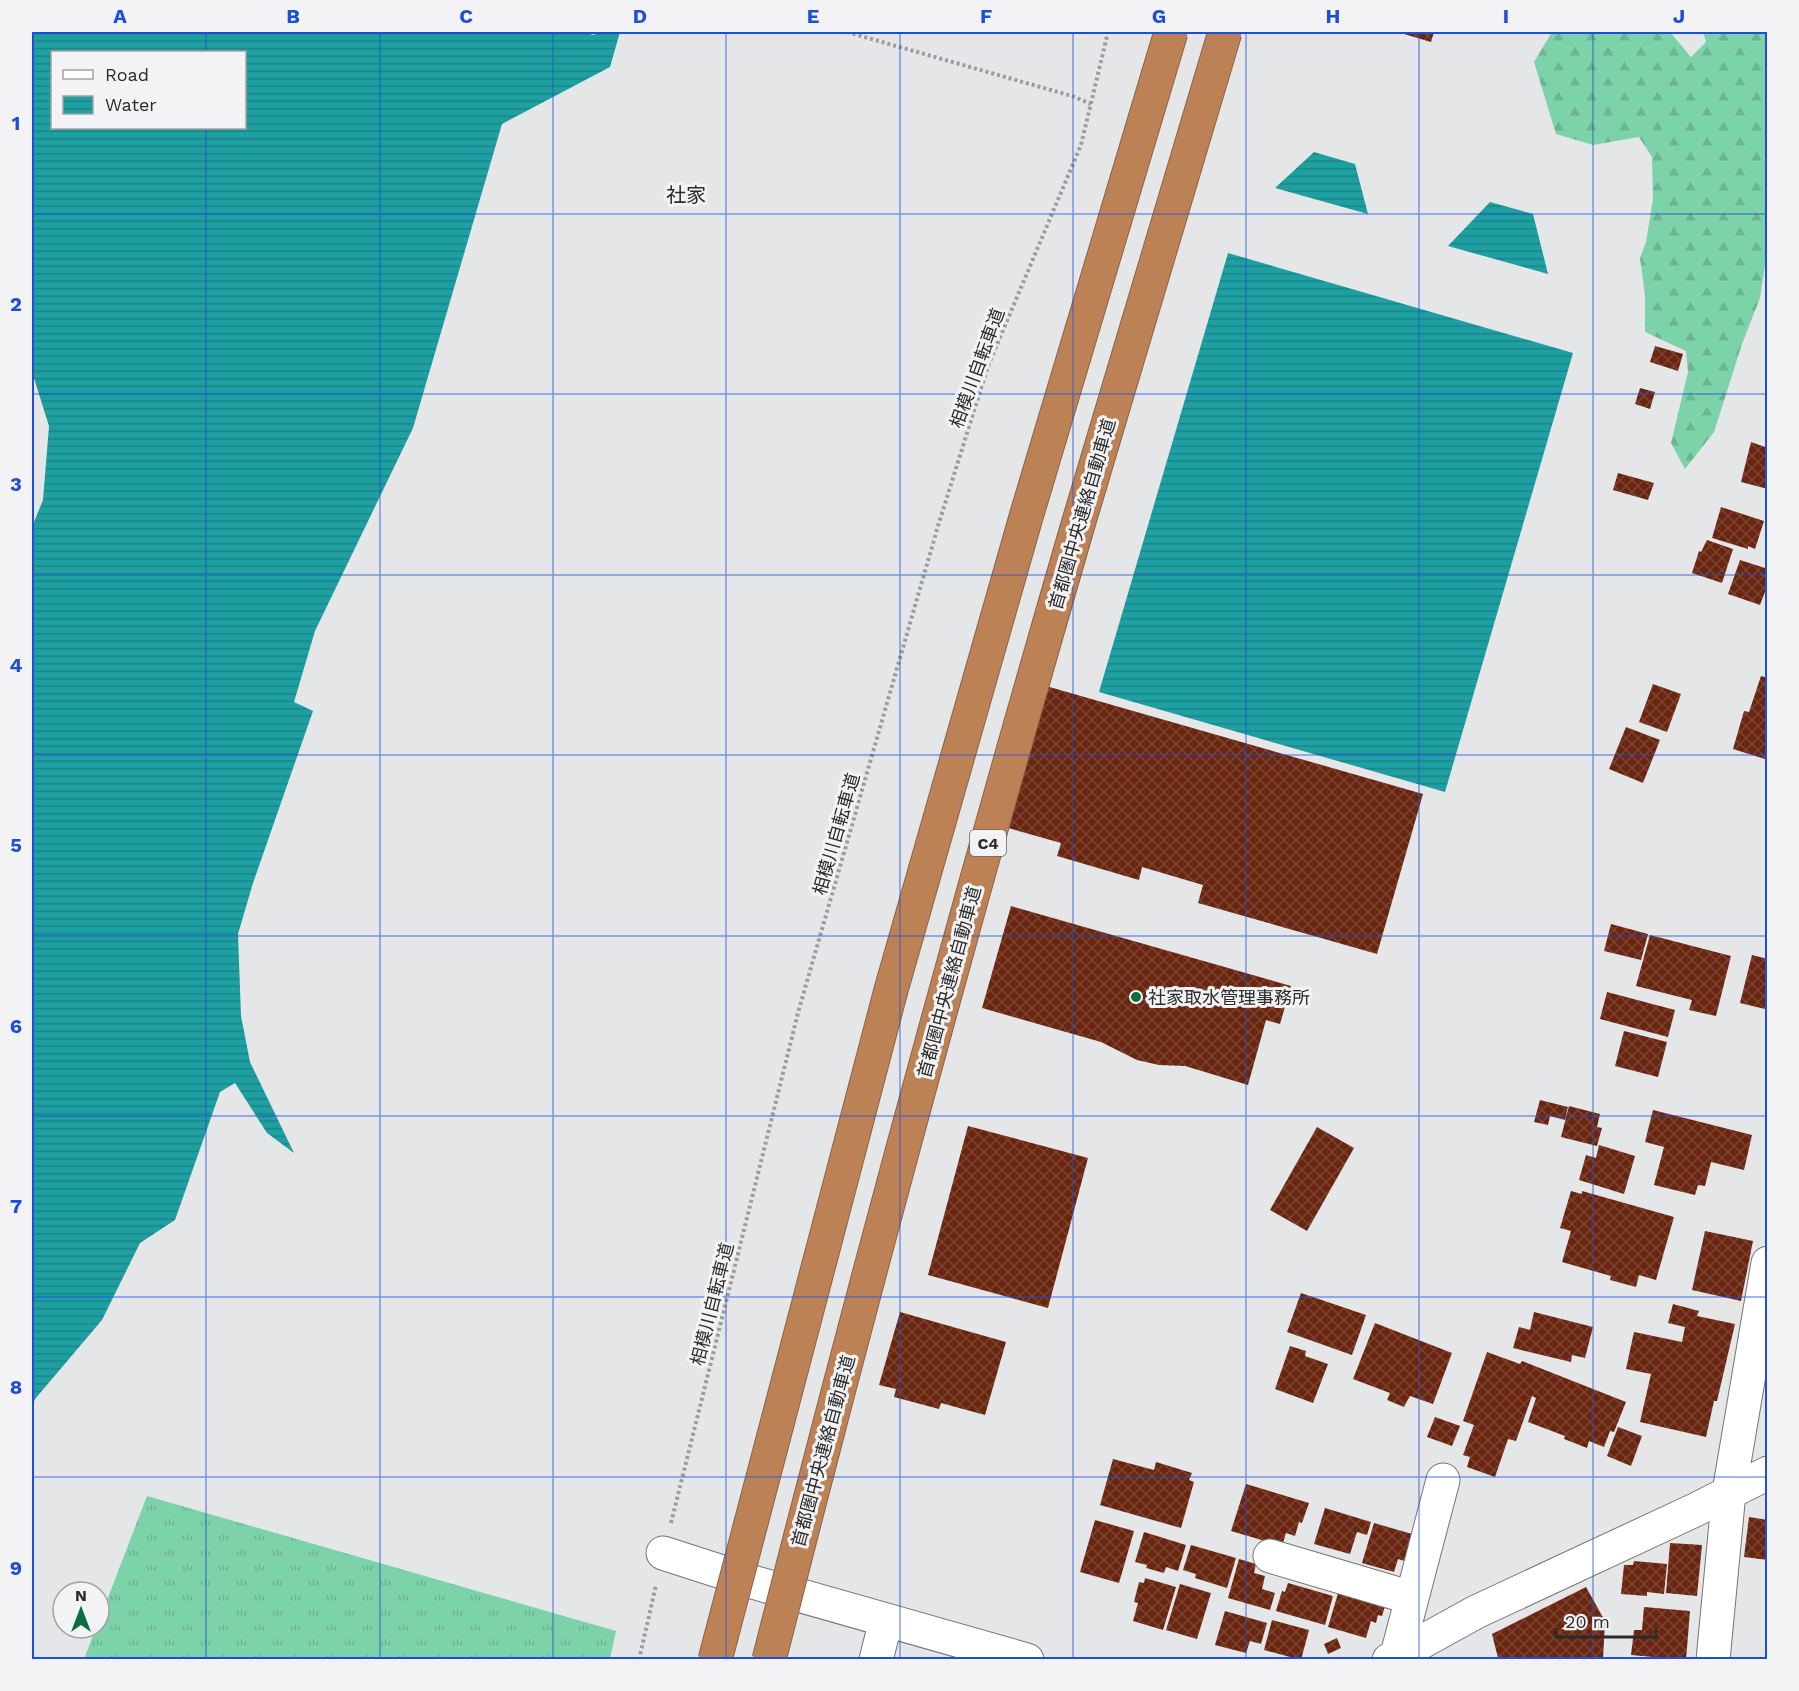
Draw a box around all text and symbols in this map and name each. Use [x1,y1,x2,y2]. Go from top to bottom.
text: A [113,4,127,28]
text: B [286,4,300,28]
text: C [459,4,473,28]
text: D [633,4,647,28]
text: E [807,4,819,28]
text: F [980,4,992,28]
text: G [1152,4,1166,28]
text: H [1326,4,1340,28]
text: I [1503,4,1509,28]
text: J [1673,4,1685,28]
legend [51,51,246,129]
text: Road [105,64,149,85]
text: Water [105,94,157,115]
text: 1 [12,111,20,135]
district label: 社家 [666,183,706,207]
text: 2 [10,292,22,316]
street label: 相模川自転車道 [946,305,1008,431]
street label: 首都圏中央連絡自動車道 [1045,416,1119,612]
text: 3 [10,472,22,496]
text: 4 [10,653,23,677]
street label: 相模川自転車道 [809,771,863,897]
road number: C4 [970,830,1006,856]
text: 5 [10,833,22,857]
street label: 首都圏中央連絡自動車道 [913,884,985,1080]
place label: 社家取水管理事務所 [1148,987,1310,1008]
marker: 社家取水管理事務所 [1129,990,1143,1004]
text: 6 [10,1014,22,1038]
text: 7 [10,1194,22,1218]
street label: 相模川自転車道 [687,1240,737,1368]
street label: 首都圏中央連絡自動車道 [787,1353,859,1549]
text: 8 [10,1375,22,1399]
text: 9 [10,1556,22,1580]
north arrow [51,1580,111,1640]
text: N [75,1586,87,1605]
scale bar [1556,1601,1656,1639]
text: 20 m [1565,1611,1610,1632]

